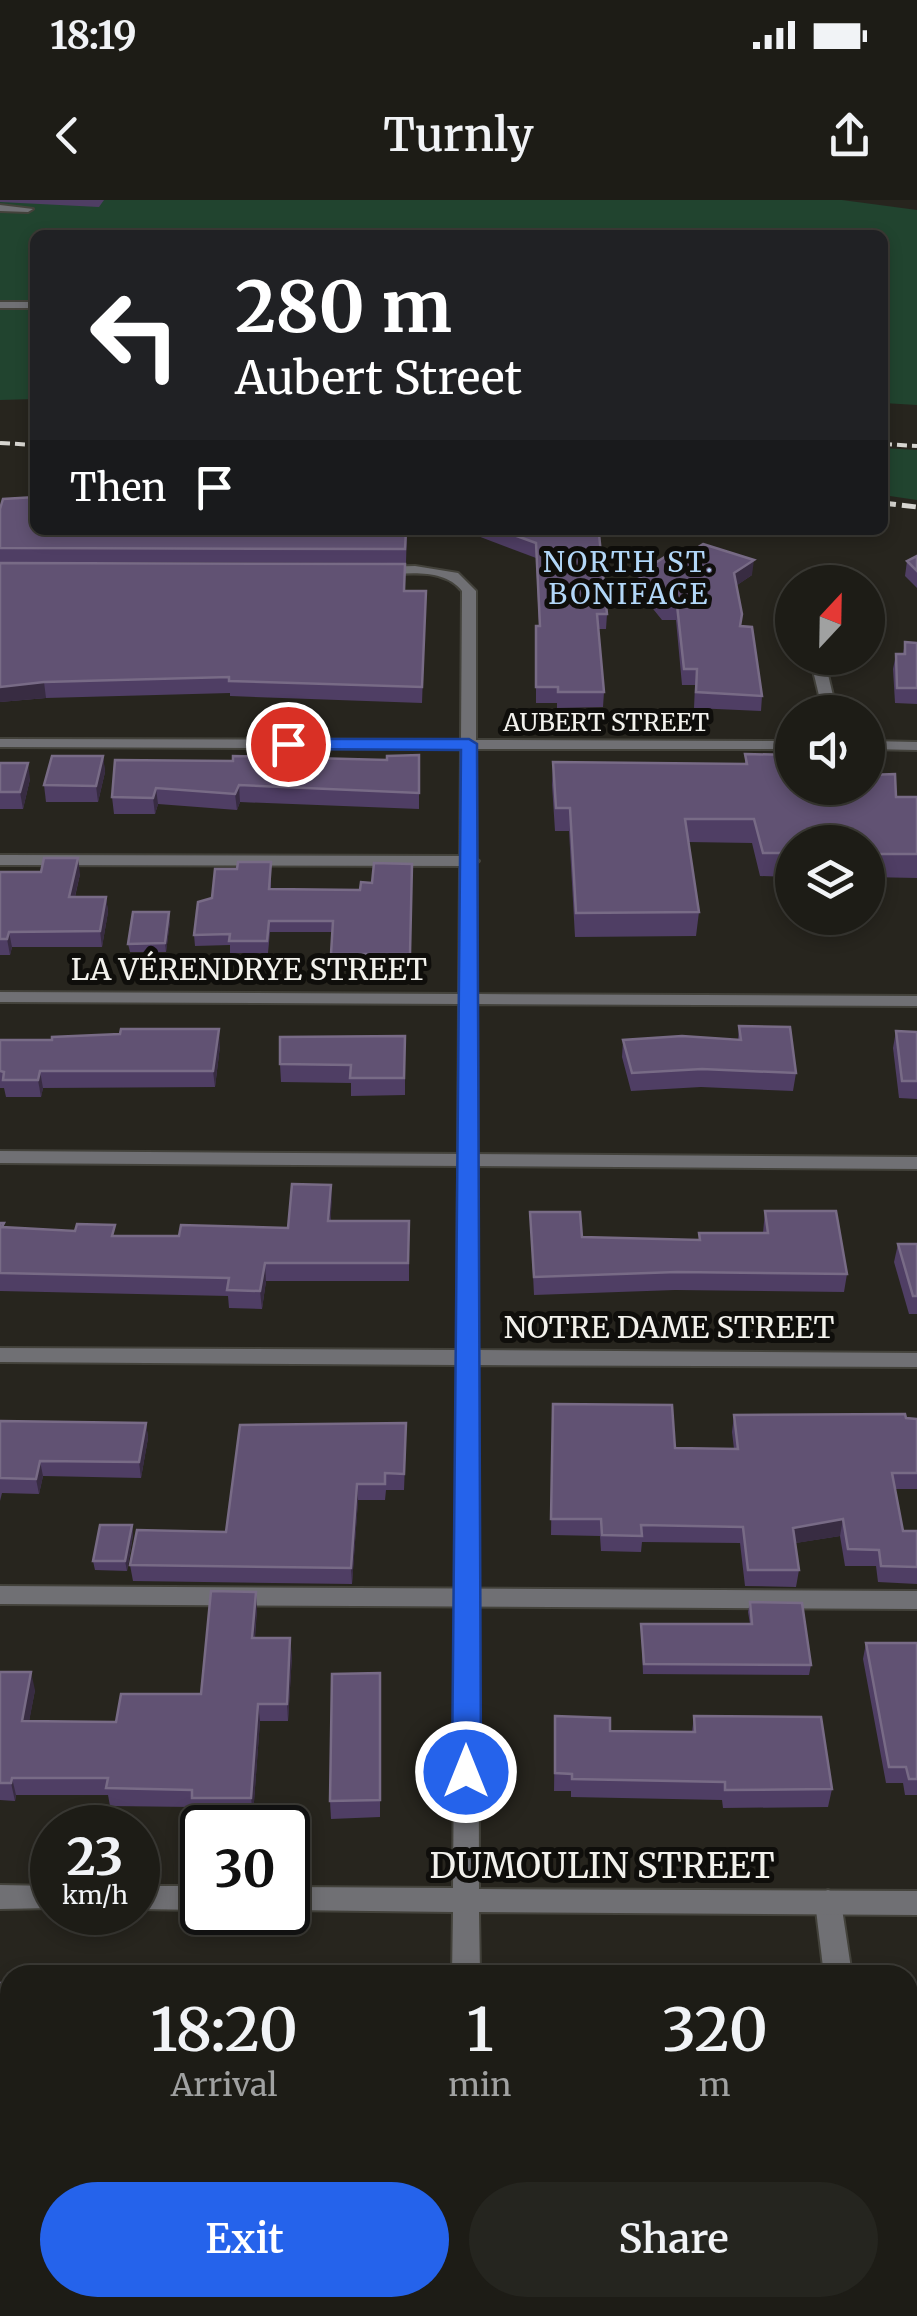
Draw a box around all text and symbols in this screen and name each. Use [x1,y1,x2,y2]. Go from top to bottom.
text: 18:19 [50,12,137,59]
text: Turnly [383,107,534,163]
icon: back [40,108,95,163]
icon: share [822,108,877,163]
text: 280 m [235,263,452,351]
icon: left [70,270,200,400]
text: Aubert Street [235,350,522,406]
icon: arrive [187,460,242,515]
text: Then [70,464,167,511]
district label: NORTH ST. BONIFACE [543,544,715,612]
north arrow [775,565,885,675]
map controls [775,565,885,935]
button: sound [775,695,885,805]
pin [246,702,331,787]
street label: AUBERT STREET [502,706,709,738]
icon: arrive [261,717,316,772]
button: layers [775,825,885,935]
street label: LA VÉRENDRYE STREET [71,950,427,988]
street label: NOTRE DAME STREET [504,1308,834,1346]
position arrow [414,1720,518,1824]
speed limit sign: 30 [180,1805,310,1935]
text: 23 [67,1826,123,1889]
street label: DUMOULIN STREET [430,1844,774,1888]
text: km/h [62,1879,128,1911]
text: 18:20 [150,1992,298,2067]
text: 1 [466,1992,494,2067]
text: 320 [662,1992,768,2067]
text: Arrival [171,2065,278,2105]
text: min [448,2065,512,2105]
text: m [699,2065,731,2105]
button: Exit [40,2182,449,2297]
button: Share [469,2182,878,2297]

